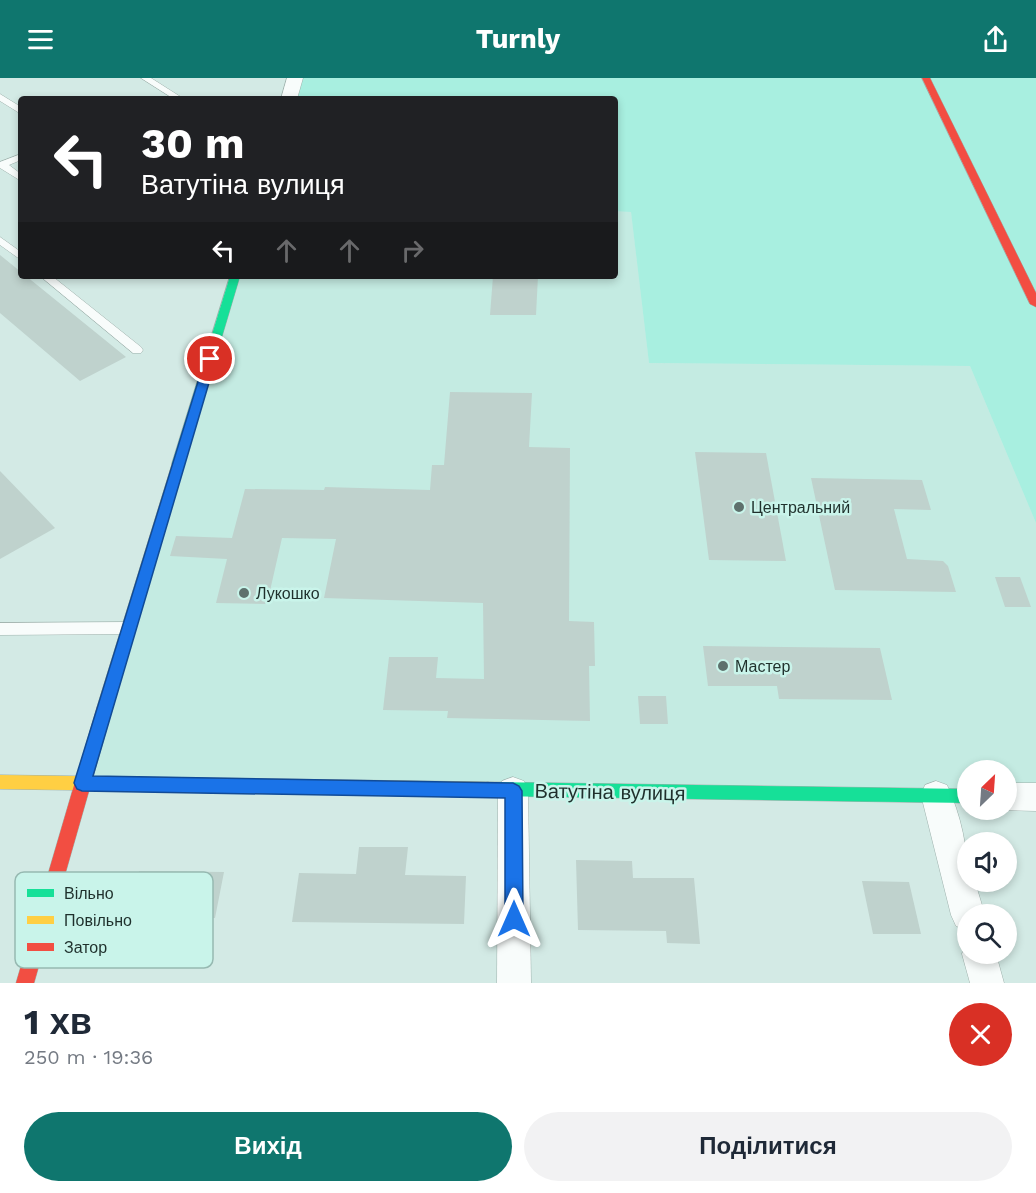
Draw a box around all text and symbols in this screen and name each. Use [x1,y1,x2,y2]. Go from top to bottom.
icon: menu [24,23,57,56]
text: Turnly [476,23,560,55]
icon: share [979,23,1012,56]
text: 30 m [141,119,245,168]
icon: left [42,120,120,198]
text: Ватутіна вулиця [141,169,345,201]
icon: left [207,234,240,267]
icon: ahead [270,234,303,267]
icon: ahead [333,234,366,267]
icon: right [396,234,429,267]
pin [184,333,235,384]
icon: arrive [193,342,226,375]
place label: Центральний [751,498,850,517]
marker: Центральний [732,500,746,514]
place label: Лукошко [256,584,320,603]
marker: Лукошко [237,586,251,600]
place label: Мастер [735,657,790,676]
marker: Мастер [716,659,730,673]
north arrow [957,760,1017,820]
map controls [957,760,1017,964]
street label: Ватутіна вулиця [534,779,686,805]
button: sound [957,832,1017,892]
legend [15,872,213,968]
text: Вільно [64,884,114,903]
position arrow [482,887,546,951]
button: search [957,904,1017,964]
text: Повільно [64,911,132,930]
text: Затор [64,938,107,957]
text: 1 хв [24,1001,92,1043]
button: close [949,1003,1012,1066]
text: 250 m · 19:36 [24,1045,153,1069]
button: Вихід [24,1112,512,1181]
button: Поділитися [524,1112,1012,1181]

